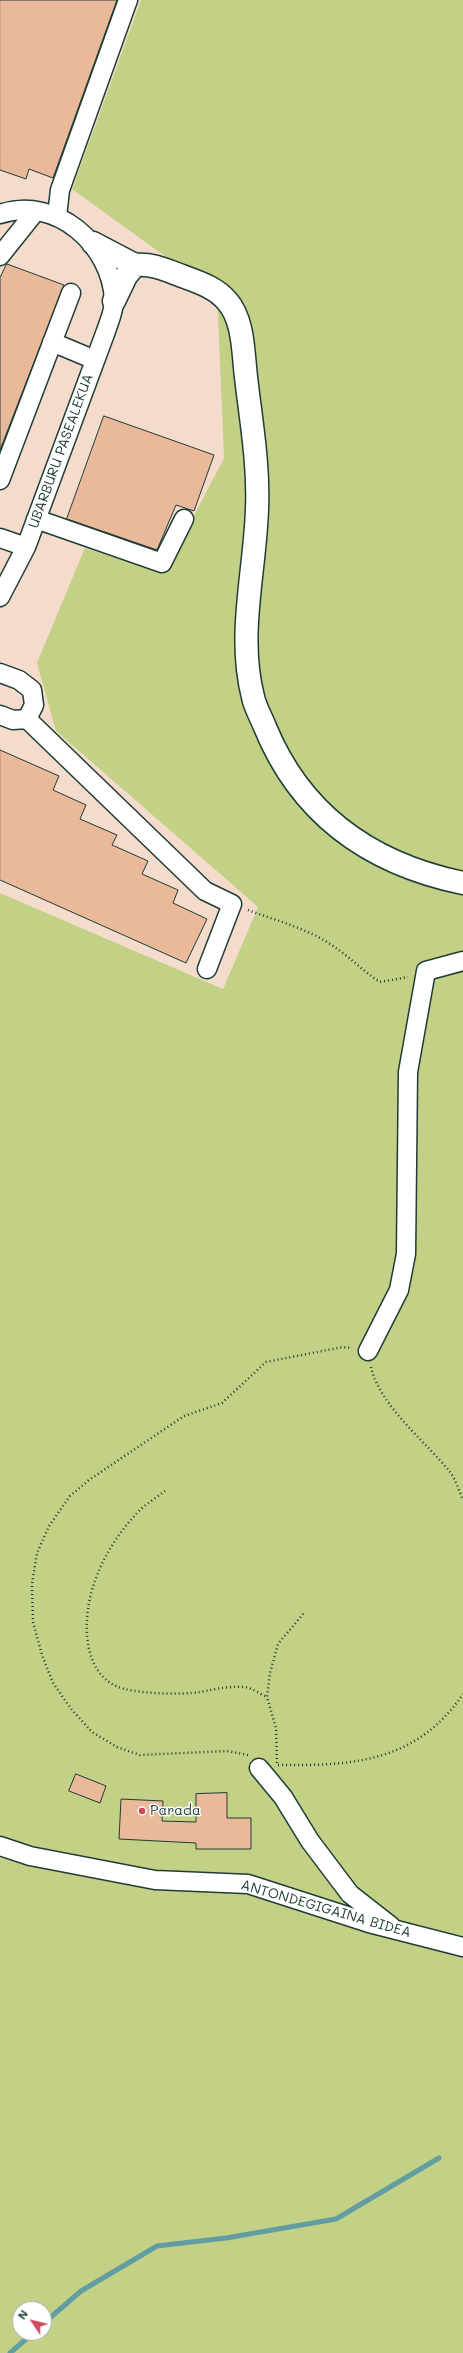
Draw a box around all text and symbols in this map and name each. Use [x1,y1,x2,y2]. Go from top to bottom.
street label: UBARBURU PASEALEKUA [25,371,97,531]
place label: Parada [150,1803,201,1819]
marker: Parada [137,1806,147,1816]
street label: ANTONDEGIGAINA BIDEA [239,1877,413,1941]
north arrow [12,2301,52,2341]
text: N [14,2307,31,2322]

